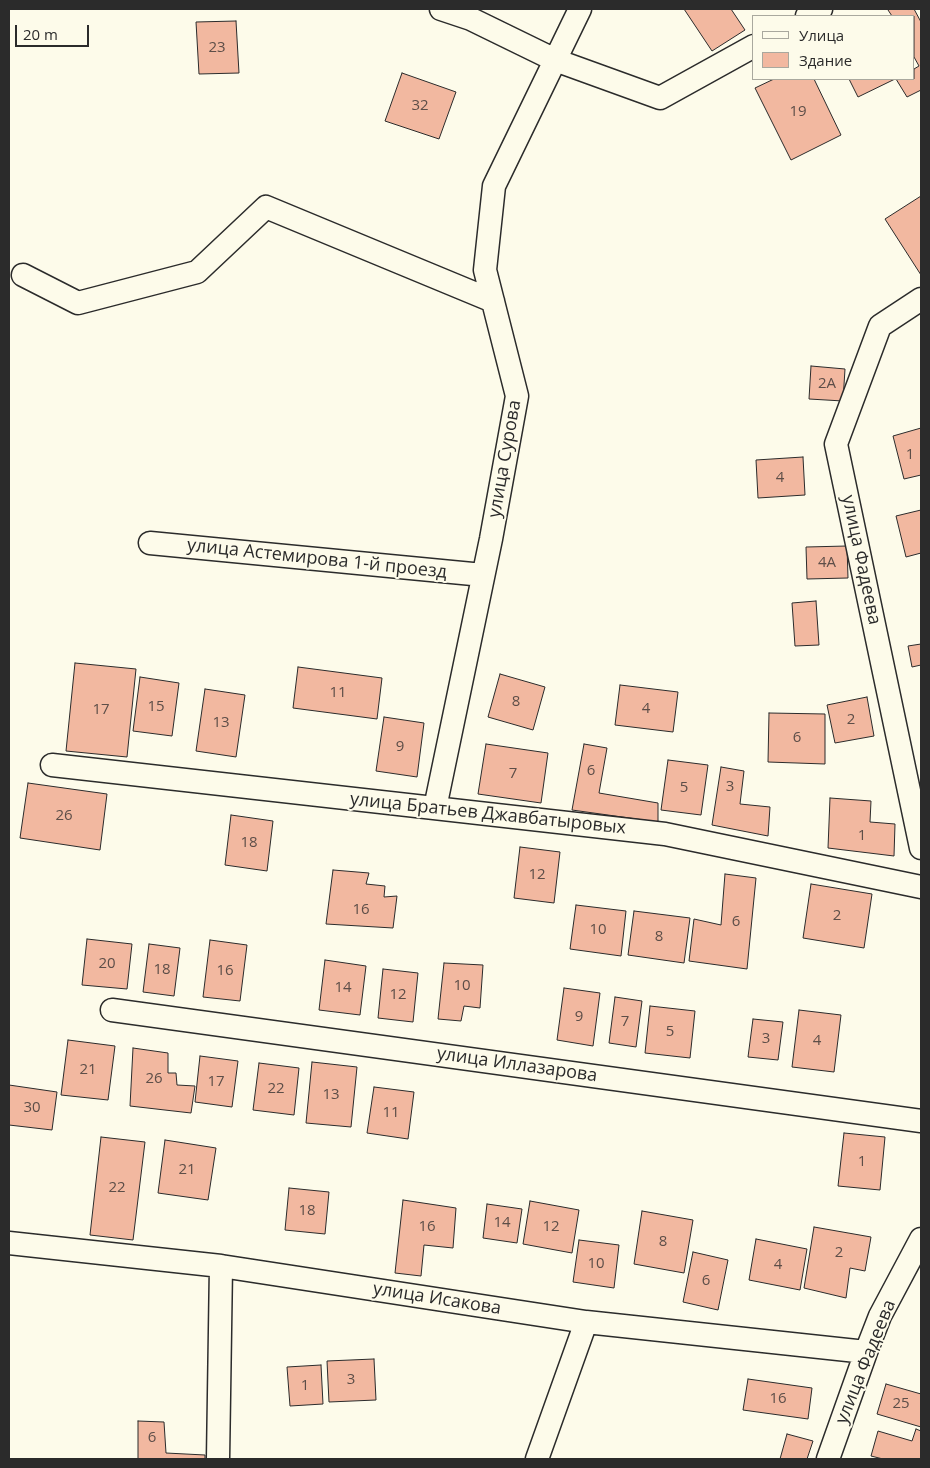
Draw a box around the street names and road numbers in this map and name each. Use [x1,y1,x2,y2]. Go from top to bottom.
street label: улица Сурова [484,398,526,520]
street label: улица Фадеева [837,493,885,627]
street label: улица Астемирова 1-й проезд [186,535,448,583]
street label: улица Братьев Джавбатыровых [349,789,627,839]
street label: улица Иллазарова [435,1043,599,1087]
street label: улица Исакова [371,1278,503,1320]
street label: улица Фадеева [831,1297,901,1427]

